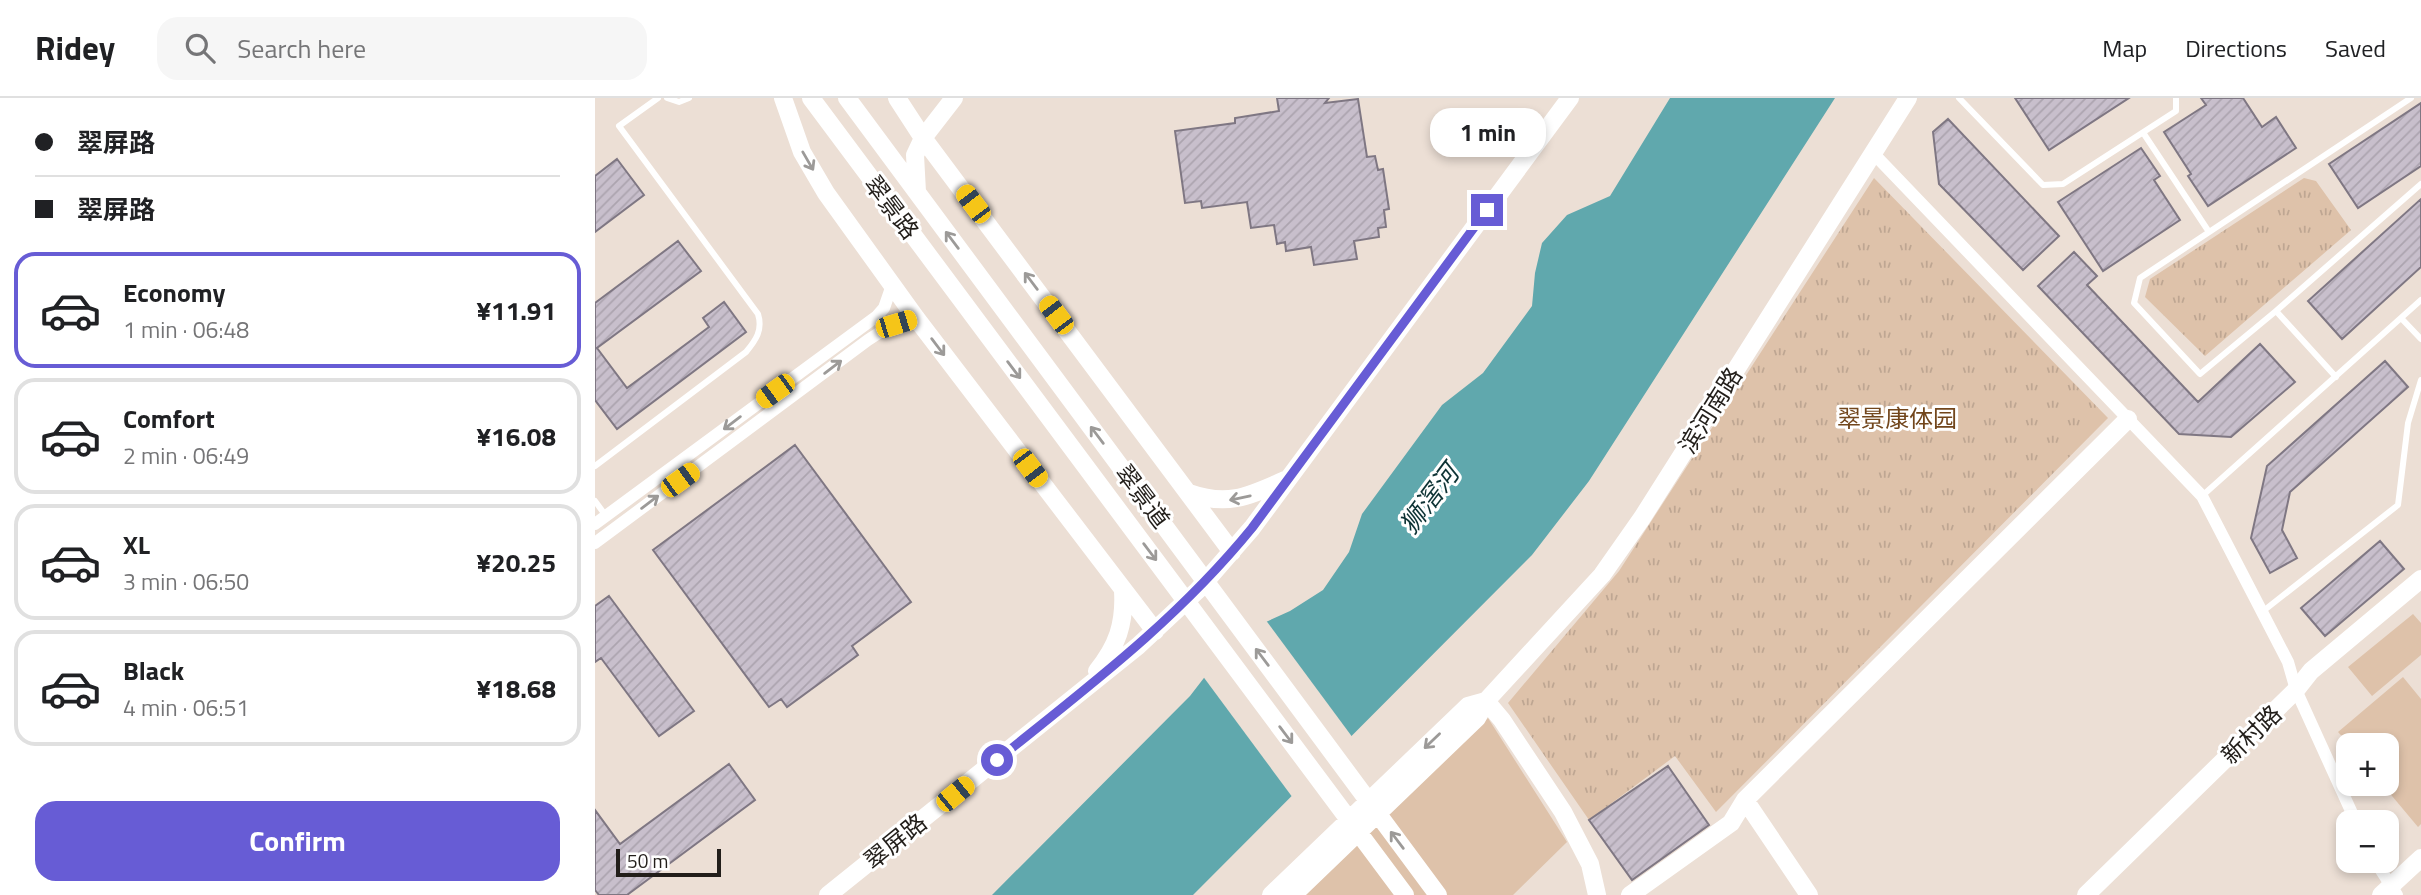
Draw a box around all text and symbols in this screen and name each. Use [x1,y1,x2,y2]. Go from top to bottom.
search box [157,17,647,80]
text: Ridey [35,23,115,73]
icon: search [181,29,219,67]
text: Search here [237,29,366,68]
text: Map [2102,30,2147,66]
text: Directions [2185,30,2287,66]
text: Saved [2325,30,2386,66]
callout: 1 min [1429,108,1545,158]
text: 1 min [1460,115,1516,150]
text: 翠屏路 [77,123,155,162]
one-way arrow [801,151,815,171]
street label: 翠景路 [856,167,928,247]
car [952,181,995,227]
text: 翠屏路 [77,190,155,229]
route end [1471,194,1503,226]
one-way arrow [945,231,960,249]
one-way arrow [1023,272,1038,291]
text: Economy [123,273,225,312]
icon: car [39,279,102,342]
text: ¥11.91 [477,291,556,330]
car [1035,292,1078,338]
car [873,308,920,340]
text: 1 min · 06:48 [123,312,249,347]
one-way arrow [931,338,946,356]
one-way arrow [823,359,841,374]
one-way arrow [1007,360,1021,379]
street label: 滨河南路 [1669,360,1751,460]
car [752,370,799,412]
text: Comfort [123,399,215,438]
park label: 翠景康体园 [1837,400,1957,436]
icon: car [39,405,102,468]
one-way arrow [723,416,742,430]
text: ¥16.08 [477,417,556,456]
one-way arrow [1090,426,1104,445]
text: 2 min · 06:49 [123,438,249,473]
car [1009,445,1052,491]
water label: 狮滘河 [1390,452,1471,542]
street label: 翠景道 [1107,456,1179,536]
car [657,459,704,501]
one-way arrow [1229,491,1252,505]
one-way arrow [640,495,659,510]
text: XL [123,525,150,564]
icon: car [39,531,102,594]
text: ¥20.25 [477,543,556,582]
one-way arrow [1142,543,1157,562]
text: 3 min · 06:50 [123,564,249,599]
one-way arrow [1254,648,1269,667]
text: Black [123,651,184,690]
icon: car [39,657,102,720]
text: ¥18.68 [477,669,556,708]
text: 4 min · 06:51 [123,690,249,725]
street label: 新村路 [2213,696,2289,772]
one-way arrow [1278,725,1293,744]
one-way arrow [1424,732,1441,749]
map controls [2336,733,2399,873]
button: + [2336,733,2399,796]
route start [981,744,1013,776]
car [933,773,978,815]
button: Confirm [35,801,560,881]
street label: 翠屏路 [856,804,934,878]
button: − [2336,810,2399,873]
one-way arrow [1390,831,1404,850]
scale bar [616,846,721,878]
text: 50 m [627,846,668,875]

